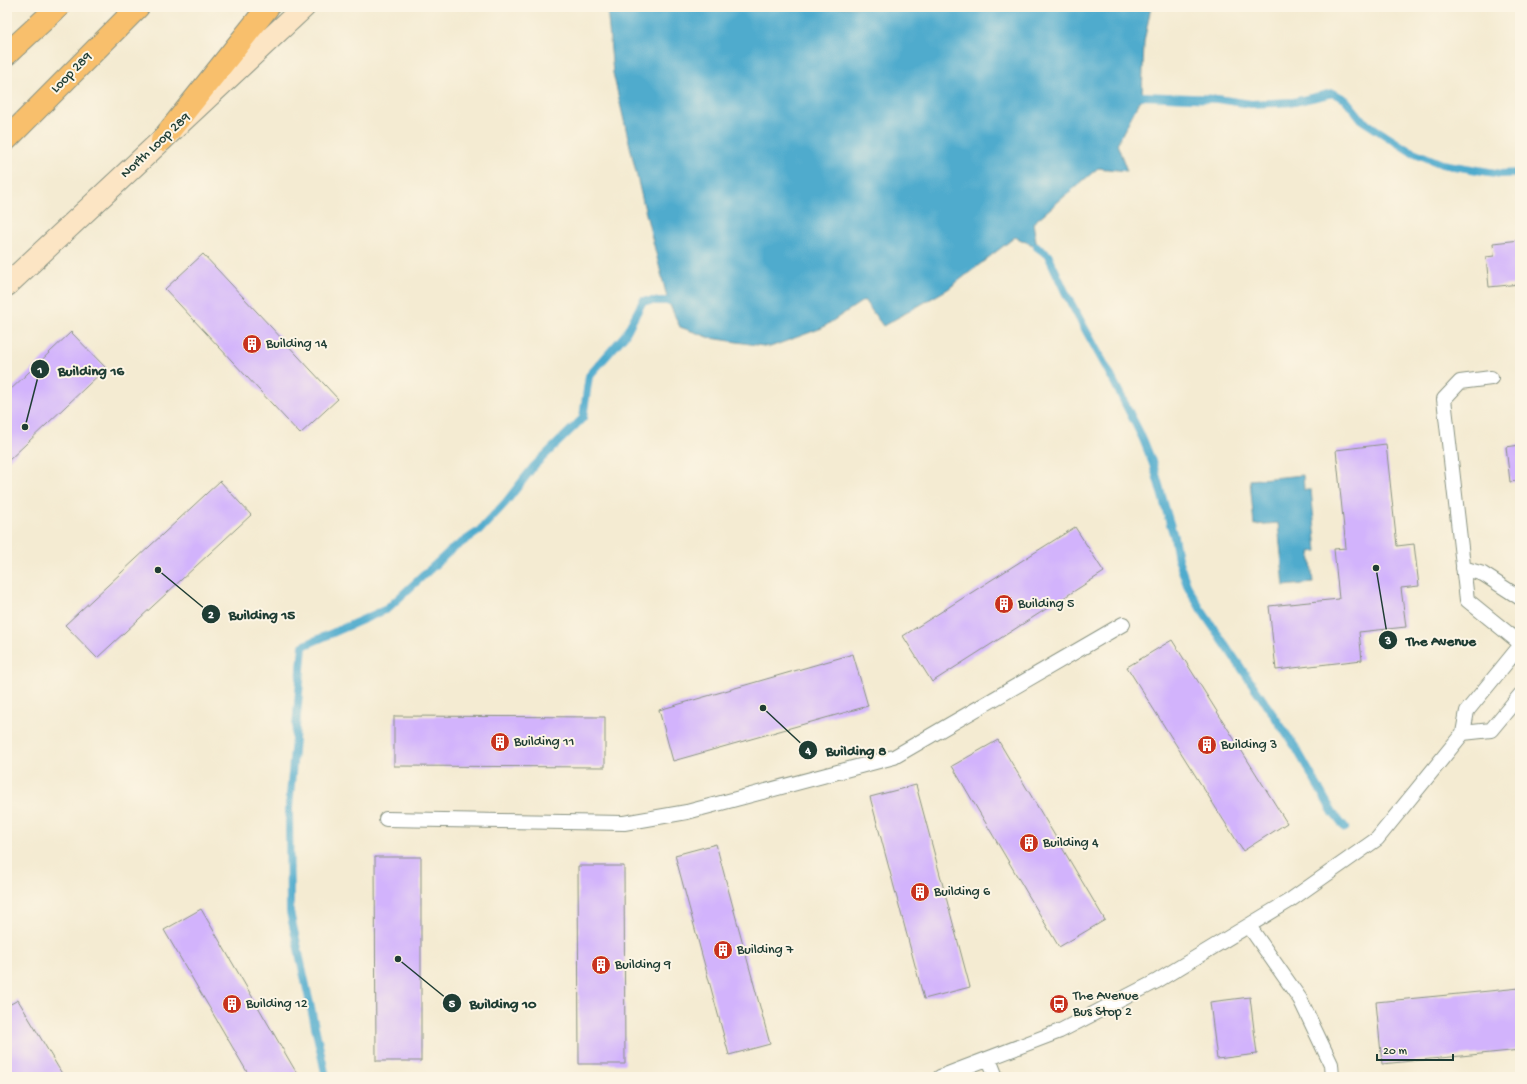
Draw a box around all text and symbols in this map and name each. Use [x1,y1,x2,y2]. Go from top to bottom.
street label: Loop 289 [48,49,96,97]
street label: North Loop 289 [118,109,194,183]
building icon: Building 14 [241,333,263,355]
place label: Building 14 [265,336,328,353]
callout: Building 16 [30,356,132,383]
text: Building 16 [57,363,124,381]
text: 1 [37,364,43,378]
building icon: Building 5 [993,593,1015,615]
place label: Building 5 [1017,596,1074,613]
callout: Building 15 [201,600,303,627]
text: Building 15 [228,607,295,625]
text: 2 [208,609,214,623]
callout: The Avenue [1378,627,1484,654]
text: The Avenue [1405,633,1477,651]
text: 3 [1384,635,1391,649]
building icon: Building 11 [489,731,511,753]
place label: Building 11 [513,734,574,751]
building icon: Building 3 [1196,734,1218,756]
callout: Building 8 [798,736,895,763]
place label: Building 3 [1220,737,1277,754]
text: Building 8 [825,743,886,761]
text: 4 [804,745,811,759]
building icon: Building 4 [1018,832,1040,854]
place label: Building 4 [1042,835,1099,852]
building icon: Building 6 [909,881,931,903]
place label: Building 6 [933,884,991,901]
building icon: Building 7 [712,939,734,961]
place label: Building 7 [736,942,794,959]
building icon: Building 9 [590,954,612,976]
place label: Building 9 [614,957,671,974]
place label: The Avenue Bus Stop 2 [1072,988,1139,1021]
callout: Building 10 [442,990,545,1017]
building icon: Building 12 [221,993,243,1015]
bus stop icon: The Avenue Bus Stop 2 [1048,993,1070,1015]
place label: Building 12 [245,996,308,1013]
text: Building 10 [468,996,537,1014]
text: 5 [449,998,456,1012]
scale bar [1377,1036,1453,1062]
text: 20 m [1383,1045,1408,1059]

